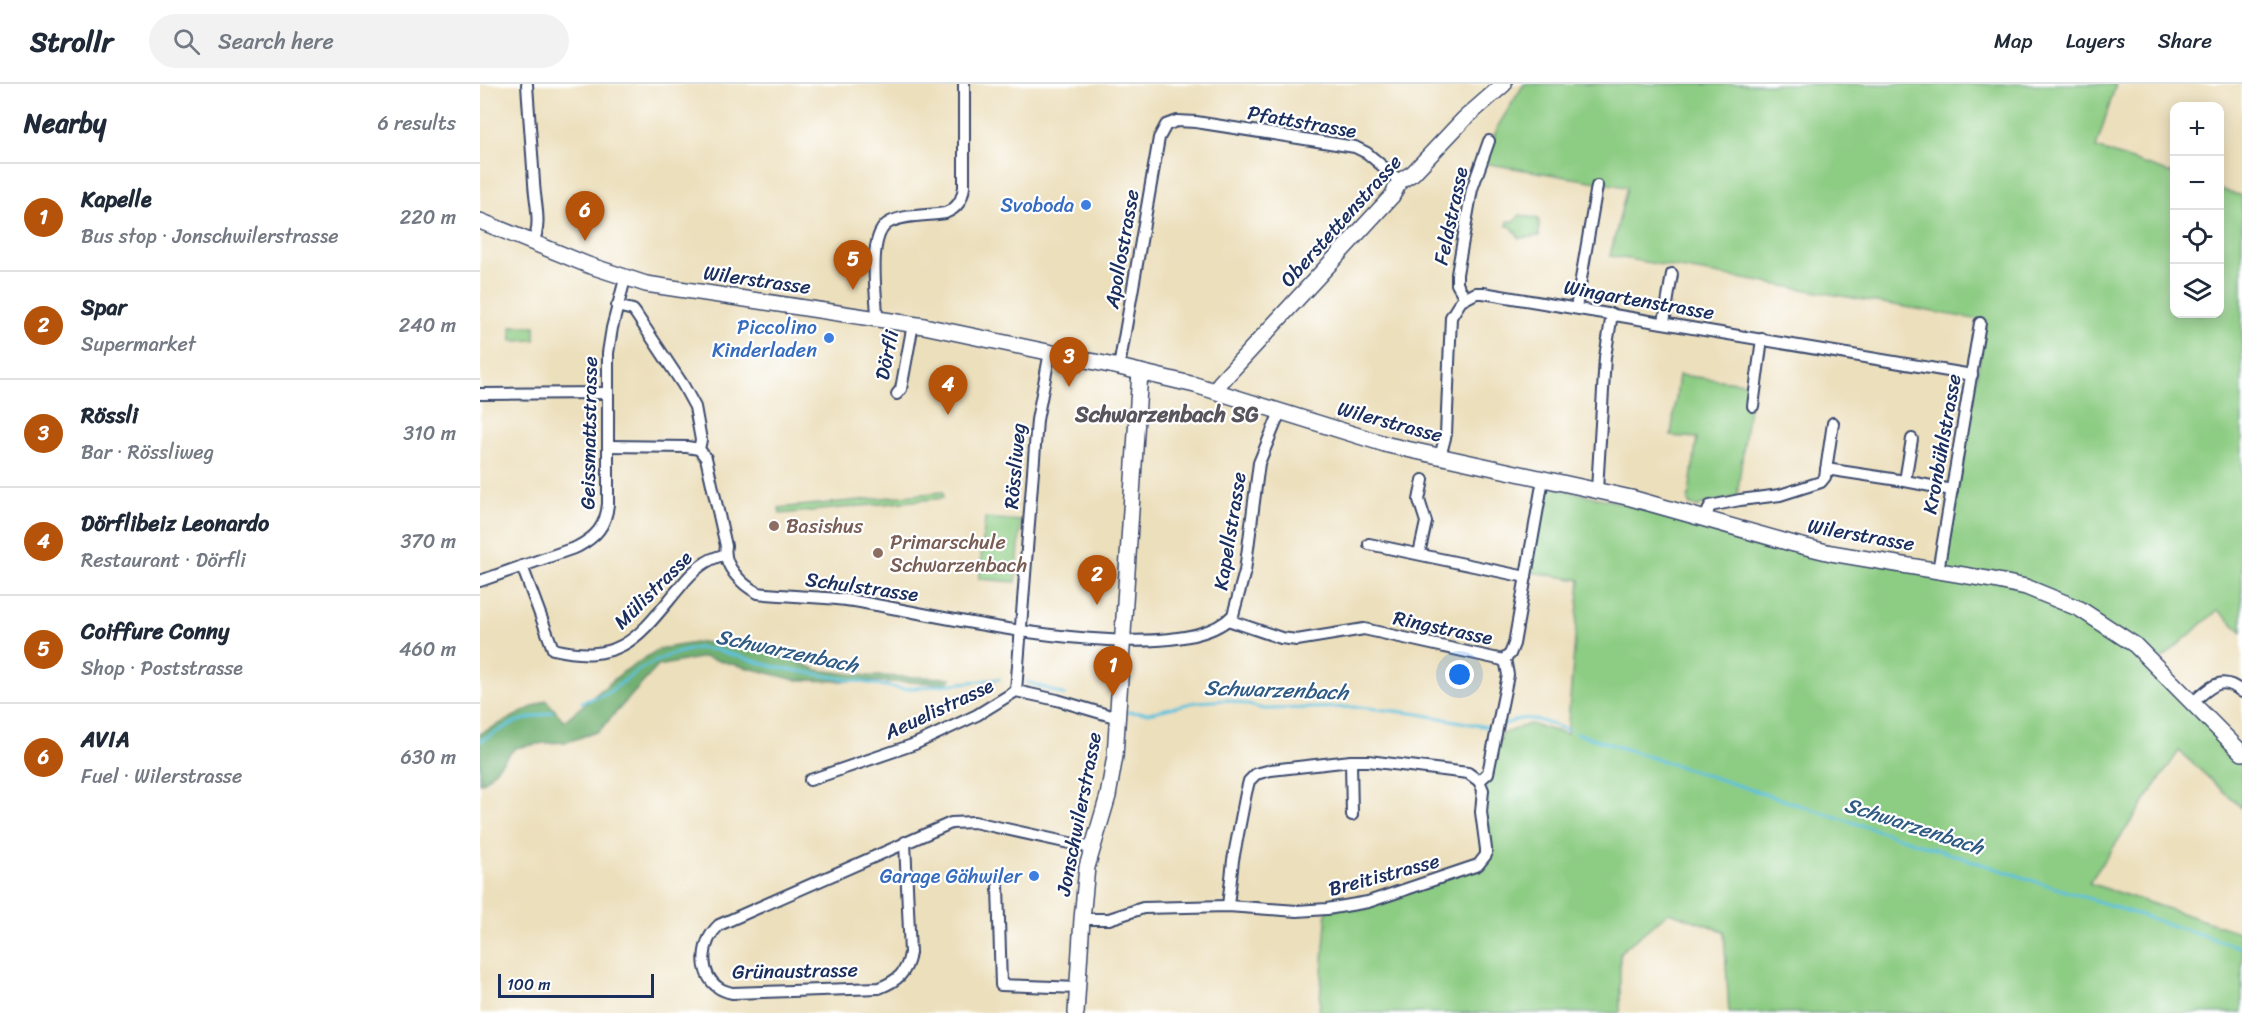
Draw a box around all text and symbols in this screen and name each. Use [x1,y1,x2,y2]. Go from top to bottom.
search box [149,14,569,68]
text: Strollr [30,17,113,66]
text: Search here [218,22,334,61]
text: Map [1994,22,2033,60]
text: Layers [2066,22,2125,60]
text: Share [2158,22,2212,60]
icon: search [170,25,203,58]
street label: Pfattstrasse [1245,95,1360,149]
text: Nearby [24,100,106,146]
map controls [2170,102,2224,318]
button: + [2170,102,2224,156]
text: 6 results [377,106,456,141]
street label: Oberstettenstrasse [1271,146,1411,296]
button: − [2170,156,2224,210]
street label: Feldstrasse [1424,163,1479,268]
text: Kapelle [81,180,152,219]
street label: Apollostrasse [1094,187,1150,312]
place label: Svoboda [1001,188,1074,223]
pin: 6 [566,192,604,241]
marker: Svoboda [1079,198,1093,212]
text: 1 [39,200,48,235]
text: 220 m [400,200,456,235]
button: locate [2170,210,2224,264]
text: Bus stop · Jonschwilerstrasse [81,219,339,254]
pin: 5 [834,240,872,290]
street label: Wilerstrasse [701,255,813,305]
button: layers [2170,264,2224,318]
street label: Wingartenstrasse [1561,270,1717,330]
text: Spar [81,288,127,327]
text: 2 [38,308,49,343]
text: 240 m [399,308,456,343]
place label: Piccolino Kinderladen [712,310,817,368]
street label: Dörfli [865,325,910,383]
text: Supermarket [81,327,196,362]
marker: Piccolino Kinderladen [822,331,836,345]
pin: 3 [1050,338,1088,387]
street label: Geissmattstrasse [570,356,608,510]
pin: 4 [928,366,968,415]
street label: Kronbühlstrasse [1912,371,1972,517]
street label: Wilerstrasse [1333,391,1447,453]
district label: Schwarzenbach SG [1074,395,1259,434]
text: Rössli [81,396,138,435]
text: 3 [38,416,49,451]
text: 310 m [403,416,456,451]
street label: Rössliweg [994,422,1036,510]
text: Bar · Rössliweg [81,435,214,470]
street label: Kapellstrasse [1203,469,1257,593]
text: Dörflibeiz Leonardo [81,504,269,543]
street label: Wilerstrasse [1805,508,1917,562]
place label: Basishus [786,509,864,544]
marker: Basishus [767,519,781,533]
text: 4 [37,524,50,559]
text: 370 m [400,524,456,559]
place label: Primarschule Schwarzenbach [890,525,1027,583]
street label: Mülistrasse [605,542,701,638]
text: Restaurant · Dörfli [81,543,246,578]
marker: Primarschule Schwarzenbach [871,546,885,560]
pin: 2 [1078,556,1116,605]
street label: Schulstrasse [803,562,921,612]
street label: Ringstrasse [1390,600,1496,656]
text: Coiffure Conny [81,612,229,651]
water label: Schwarzenbach [713,617,863,685]
text: 5 [37,632,50,667]
text: 460 m [399,632,456,667]
pin: 1 [1094,646,1132,696]
text: Shop · Poststrasse [81,651,243,686]
your location [1445,660,1474,689]
street label: Aeuelistrasse [877,668,1000,750]
water label: Schwarzenbach [1203,668,1351,712]
text: AVIA [81,720,130,759]
street label: Jonschwilerstrasse [1046,729,1112,900]
text: 6 [38,740,49,775]
text: 630 m [400,740,456,775]
text: Fuel · Wilerstrasse [81,759,242,794]
water label: Schwarzenbach [1840,786,1990,867]
street label: Breitistrasse [1325,843,1443,907]
place label: Garage Gähwiler [880,859,1023,894]
marker: Garage Gähwiler [1027,869,1041,883]
street label: Grünaustrasse [732,952,858,990]
text: 100 m [507,970,551,999]
scale bar [498,971,654,998]

